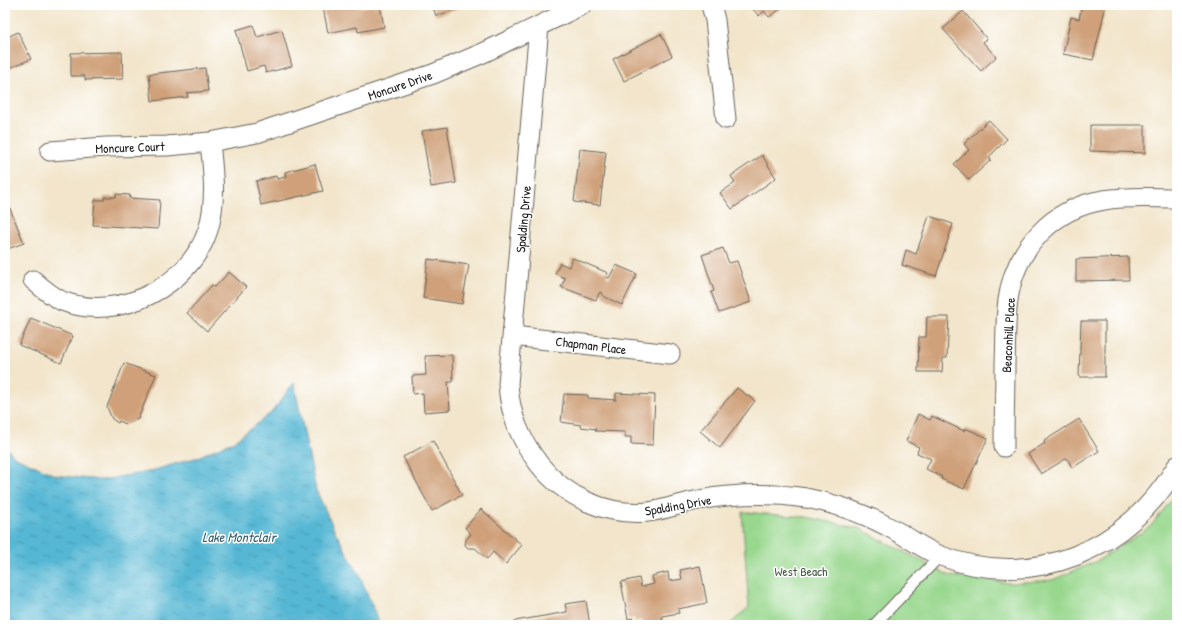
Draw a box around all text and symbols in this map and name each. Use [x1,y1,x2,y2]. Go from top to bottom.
street label: Moncure Drive [366,66,434,104]
street label: Moncure Court [95,137,165,157]
street label: Spalding Drive [511,185,535,253]
street label: Beaconhill Place [997,297,1019,373]
street label: Chapman Place [555,332,627,358]
street label: Spalding Drive [643,490,713,520]
water label: Lake Montclair [202,527,277,546]
park label: West Beach [774,562,828,580]

